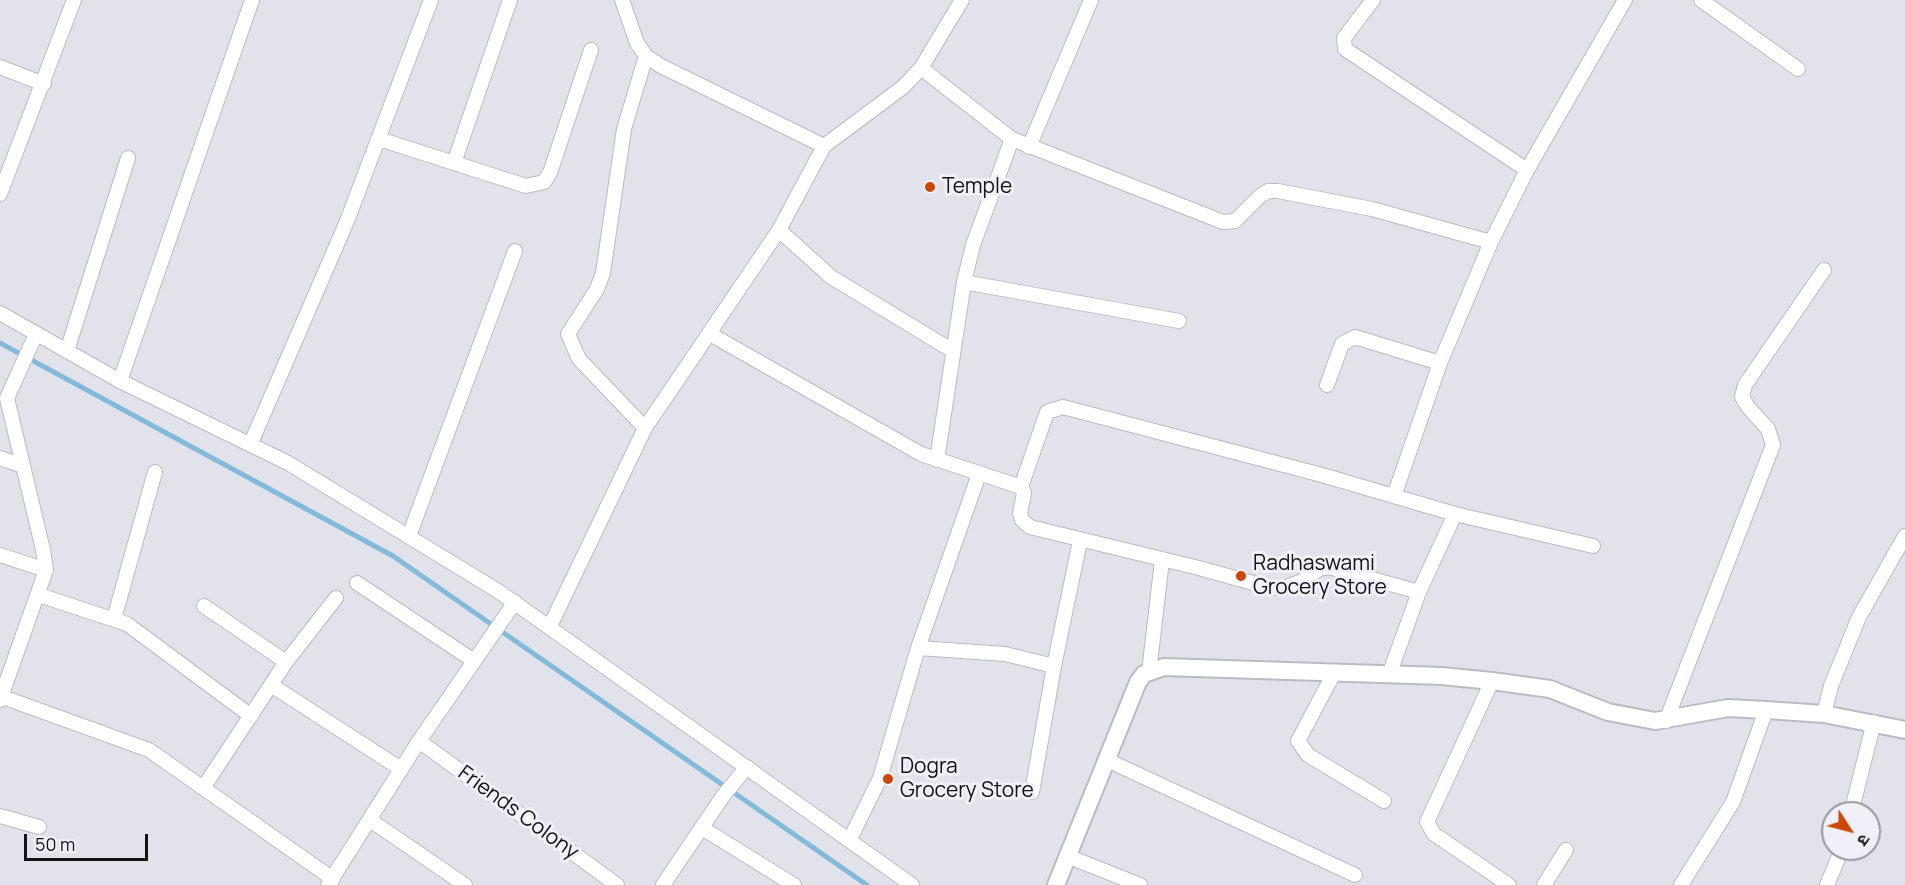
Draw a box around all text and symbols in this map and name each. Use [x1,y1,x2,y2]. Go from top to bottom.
place label: Temple [942,174,1012,200]
marker: Temple [923,180,937,194]
place label: Radhaswami Grocery Store [1253,551,1387,601]
marker: Radhaswami Grocery Store [1234,569,1248,583]
place label: Dogra Grocery Store [900,754,1034,804]
street label: Friends Colony [453,761,583,865]
marker: Dogra Grocery Store [881,772,895,786]
north arrow [1821,801,1881,861]
scale bar [27,822,152,860]
text: उ [1852,830,1876,851]
text: 50 m [35,832,75,856]

